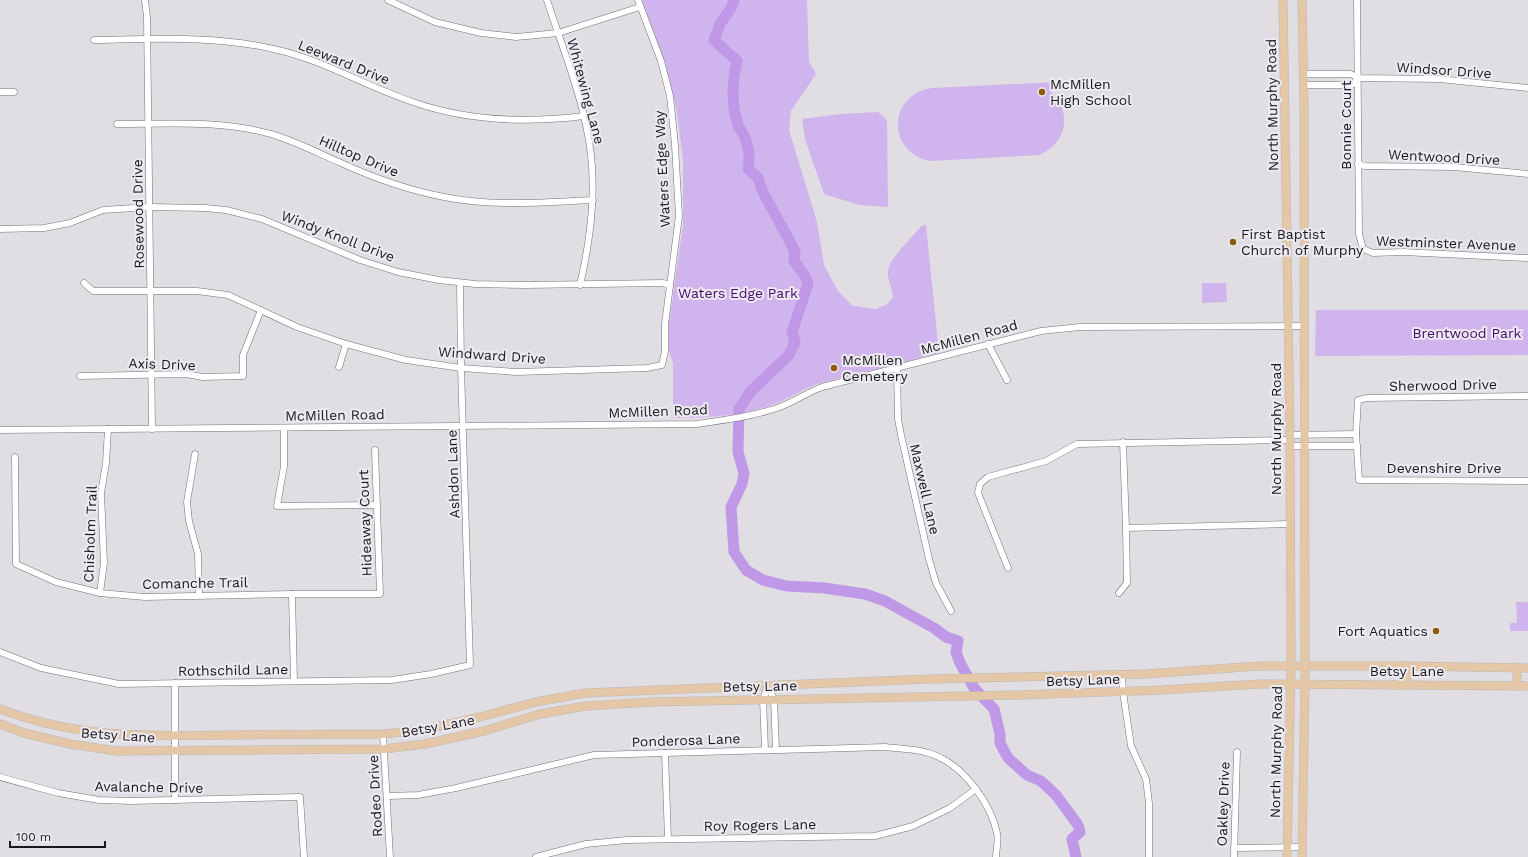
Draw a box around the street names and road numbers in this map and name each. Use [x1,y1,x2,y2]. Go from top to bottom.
street label: Leeward Drive [296,36,392,88]
street label: Whitewing Lane [564,36,608,146]
street label: North Murphy Road [1263,39,1281,171]
street label: Windsor Drive [1396,59,1492,81]
street label: Bonnie Court [1338,80,1354,170]
street label: Waters Edge Way [651,109,673,228]
street label: Hilltop Drive [317,132,401,180]
street label: Wentwood Drive [1388,146,1500,168]
street label: Rosewood Drive [129,159,147,269]
street label: Windy Knoll Drive [279,207,397,265]
street label: Westminster Avenue [1376,233,1516,253]
street label: McMillen Road [919,316,1019,358]
street label: Windward Drive [438,343,546,367]
street label: Axis Drive [128,355,196,373]
street label: North Murphy Road [1268,363,1284,495]
street label: Sherwood Drive [1389,376,1497,394]
street label: McMillen Road [608,401,708,421]
street label: McMillen Road [285,406,385,424]
street label: Ashdon Lane [443,429,463,519]
street label: Maxwell Lane [907,442,943,536]
street label: Devenshire Drive [1387,460,1501,476]
street label: Hideaway Court [355,469,375,577]
street label: Chisholm Trail [80,484,100,583]
street label: Comanche Trail [142,574,249,592]
street label: Rothschild Lane [178,661,288,679]
street label: Betsy Lane [1370,663,1444,679]
street label: Betsy Lane [1045,671,1121,689]
street label: Betsy Lane [723,677,797,695]
street label: North Murphy Road [1267,686,1285,818]
street label: Betsy Lane [400,712,476,740]
street label: Betsy Lane [80,724,156,746]
street label: Ponderosa Lane [631,730,741,750]
street label: Rodeo Drive [365,754,385,838]
street label: Oakley Drive [1214,761,1232,847]
street label: Avalanche Drive [94,778,204,796]
street label: Roy Rogers Lane [704,816,816,834]

